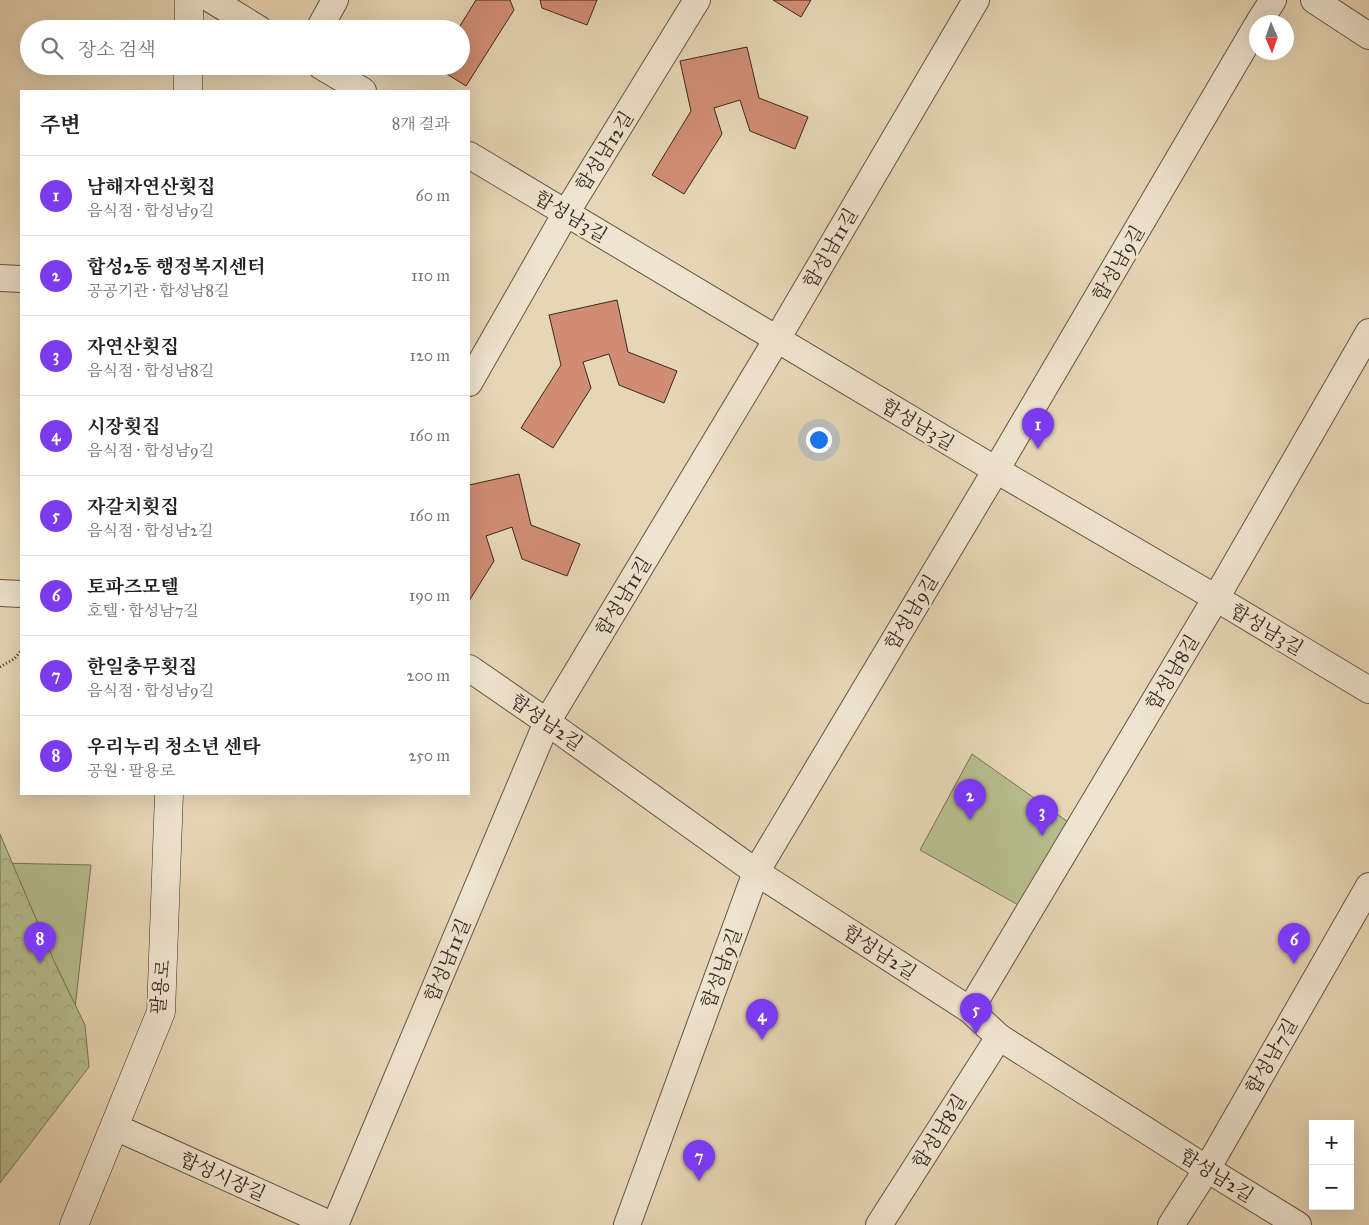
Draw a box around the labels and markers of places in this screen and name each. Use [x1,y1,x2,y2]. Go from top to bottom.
pin: 1 [1022,408,1054,449]
pin: 2 [954,779,986,820]
pin: 3 [1026,795,1058,836]
pin: 8 [24,922,56,963]
pin: 6 [1278,923,1310,964]
pin: 5 [960,993,992,1034]
pin: 4 [746,999,778,1040]
pin: 7 [683,1140,715,1181]

